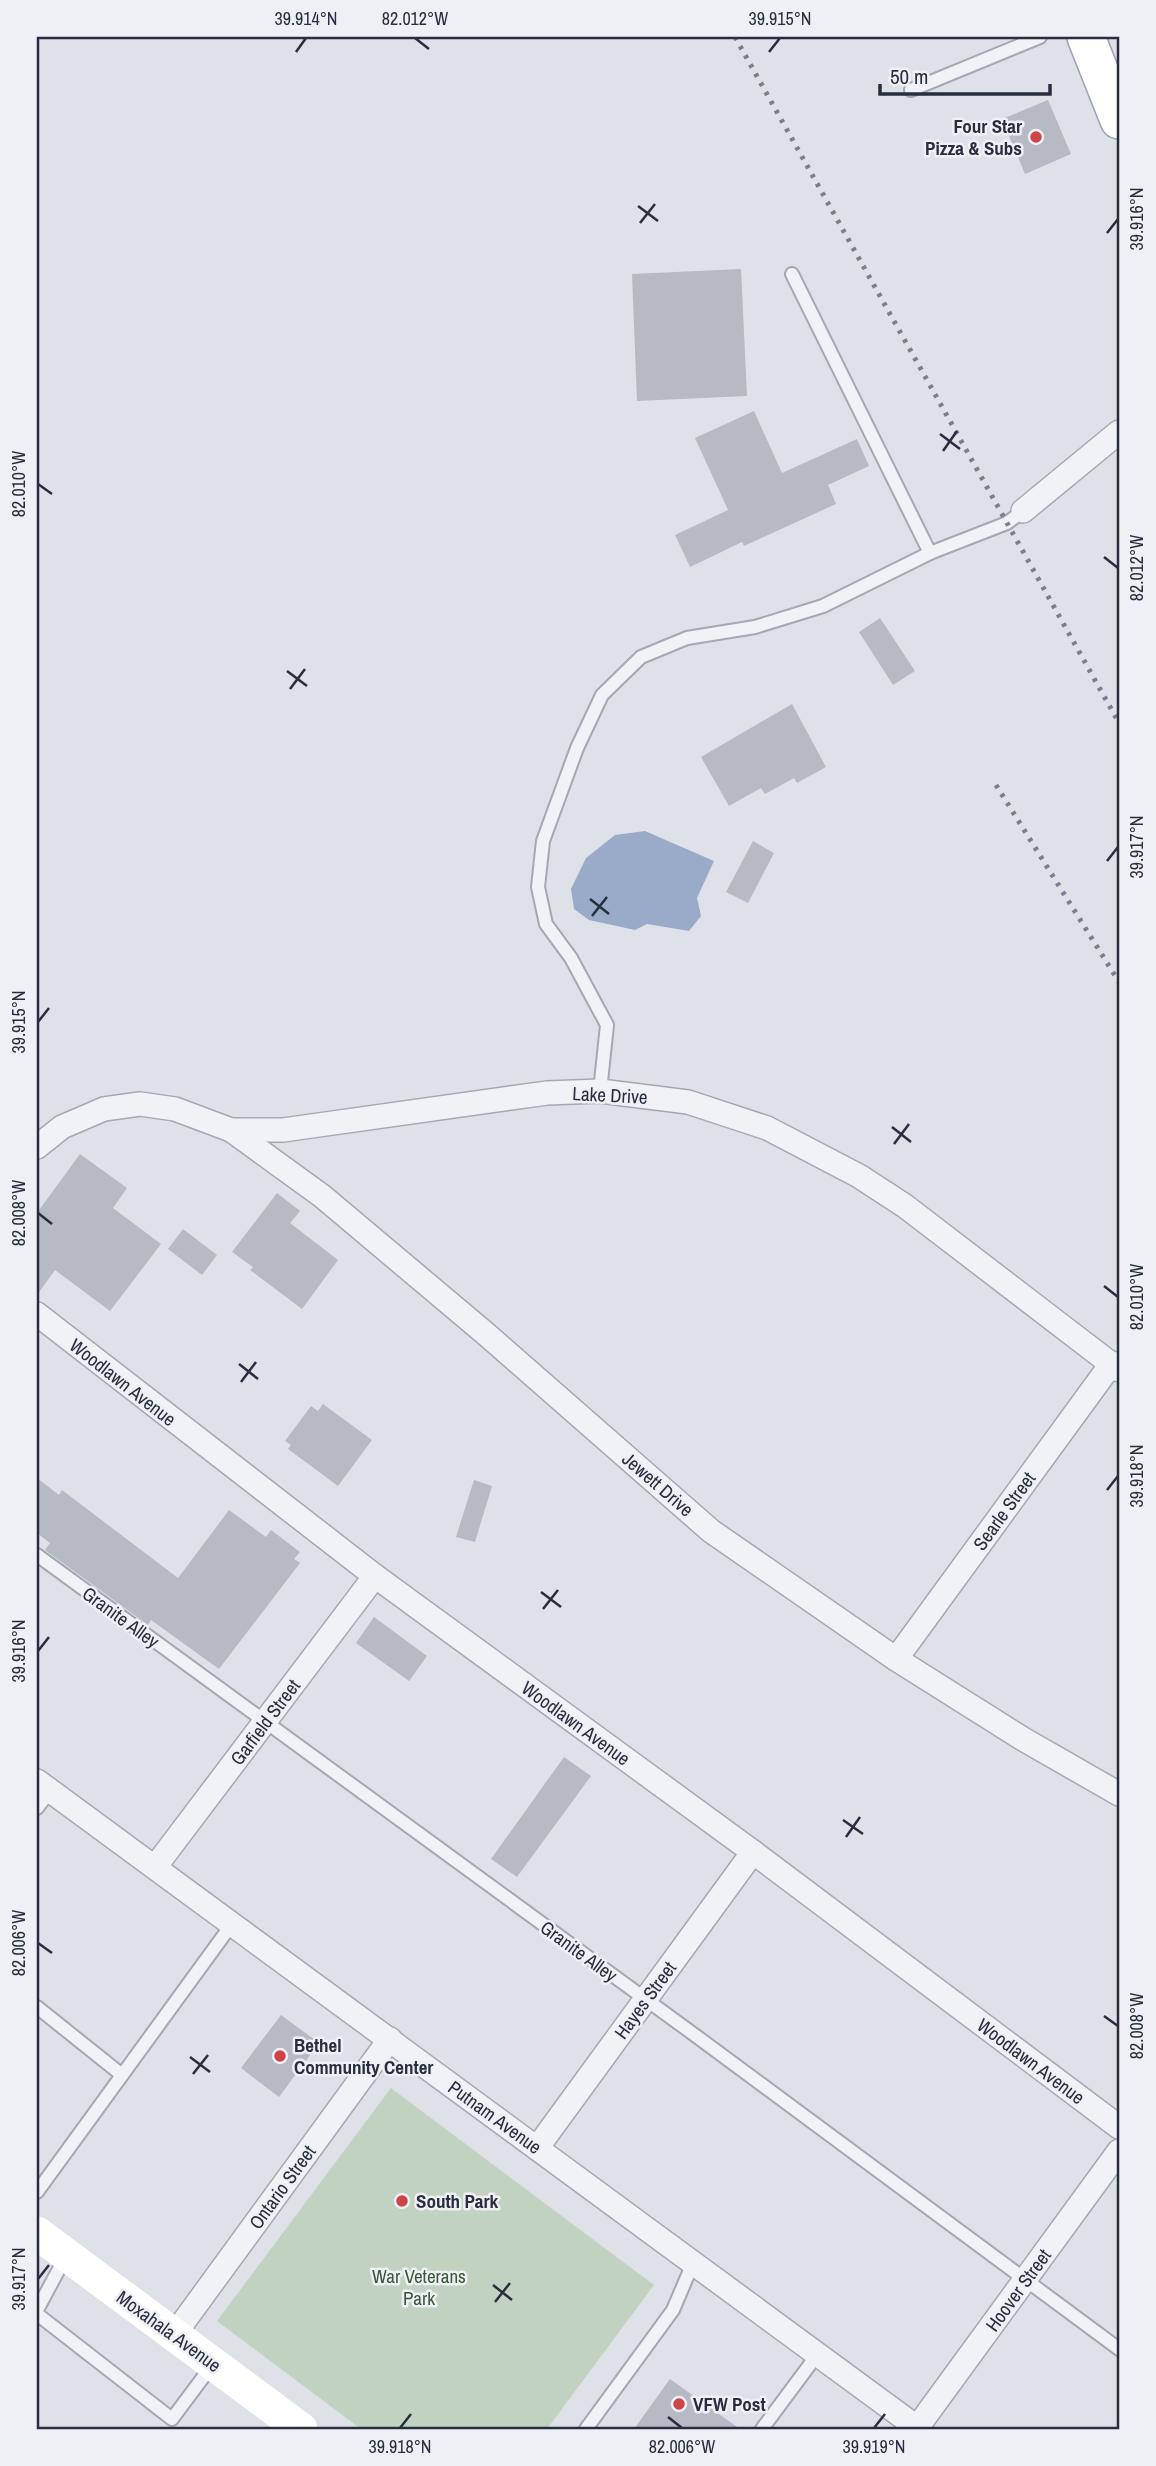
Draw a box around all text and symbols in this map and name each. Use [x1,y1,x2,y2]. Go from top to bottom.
text: 39.914°N [275,6,338,31]
text: 82.012°W [382,6,448,31]
text: 39.915°N [749,6,812,31]
scale bar [880,52,1049,96]
text: 50 m [890,62,928,91]
place label: Four Star Pizza & Subs [925,113,1022,161]
marker: Four Star Pizza & Subs [1028,129,1044,145]
text: 39.916°N [1124,188,1149,251]
text: 82.010°W [6,451,31,517]
text: 82.012°W [1124,535,1149,601]
text: 39.917°N [1124,816,1149,879]
text: 39.915°N [6,991,31,1054]
street label: Lake Drive [572,1080,648,1110]
text: 82.008°W [6,1180,31,1246]
text: 82.010°W [1124,1264,1149,1330]
street label: Woodlawn Avenue [64,1332,182,1432]
text: 39.918°N [1124,1445,1149,1508]
street label: Jewett Drive [617,1446,699,1522]
street label: Searle Street [967,1466,1042,1555]
street label: Granite Alley [77,1580,165,1654]
text: 39.916°N [6,1620,31,1683]
street label: Garfield Street [224,1673,306,1770]
street label: Woodlawn Avenue [516,1675,636,1771]
text: 82.006°W [6,1910,31,1976]
street label: Granite Alley [535,1914,623,1988]
street label: Hayes Street [608,1955,682,2044]
text: 82.008°W [1124,1993,1149,2059]
street label: Woodlawn Avenue [972,2012,1090,2110]
place label: Bethel Community Center [294,2032,433,2080]
marker: Bethel Community Center [272,2048,288,2064]
street label: Putnam Avenue [443,2074,547,2160]
street label: Ontario Street [243,2139,322,2234]
place label: South Park [416,2188,499,2214]
marker: South Park [394,2193,410,2209]
street label: Hoover Street [979,2243,1057,2337]
text: 39.917°N [6,2248,31,2311]
park label: War Veterans Park [372,2263,466,2311]
street label: Moxahala Avenue [111,2284,227,2378]
place label: VFW Post [693,2391,766,2417]
marker: VFW Post [671,2396,687,2412]
text: 39.918°N [369,2434,432,2459]
text: 82.006°W [649,2434,715,2459]
text: 39.919°N [843,2434,906,2459]

